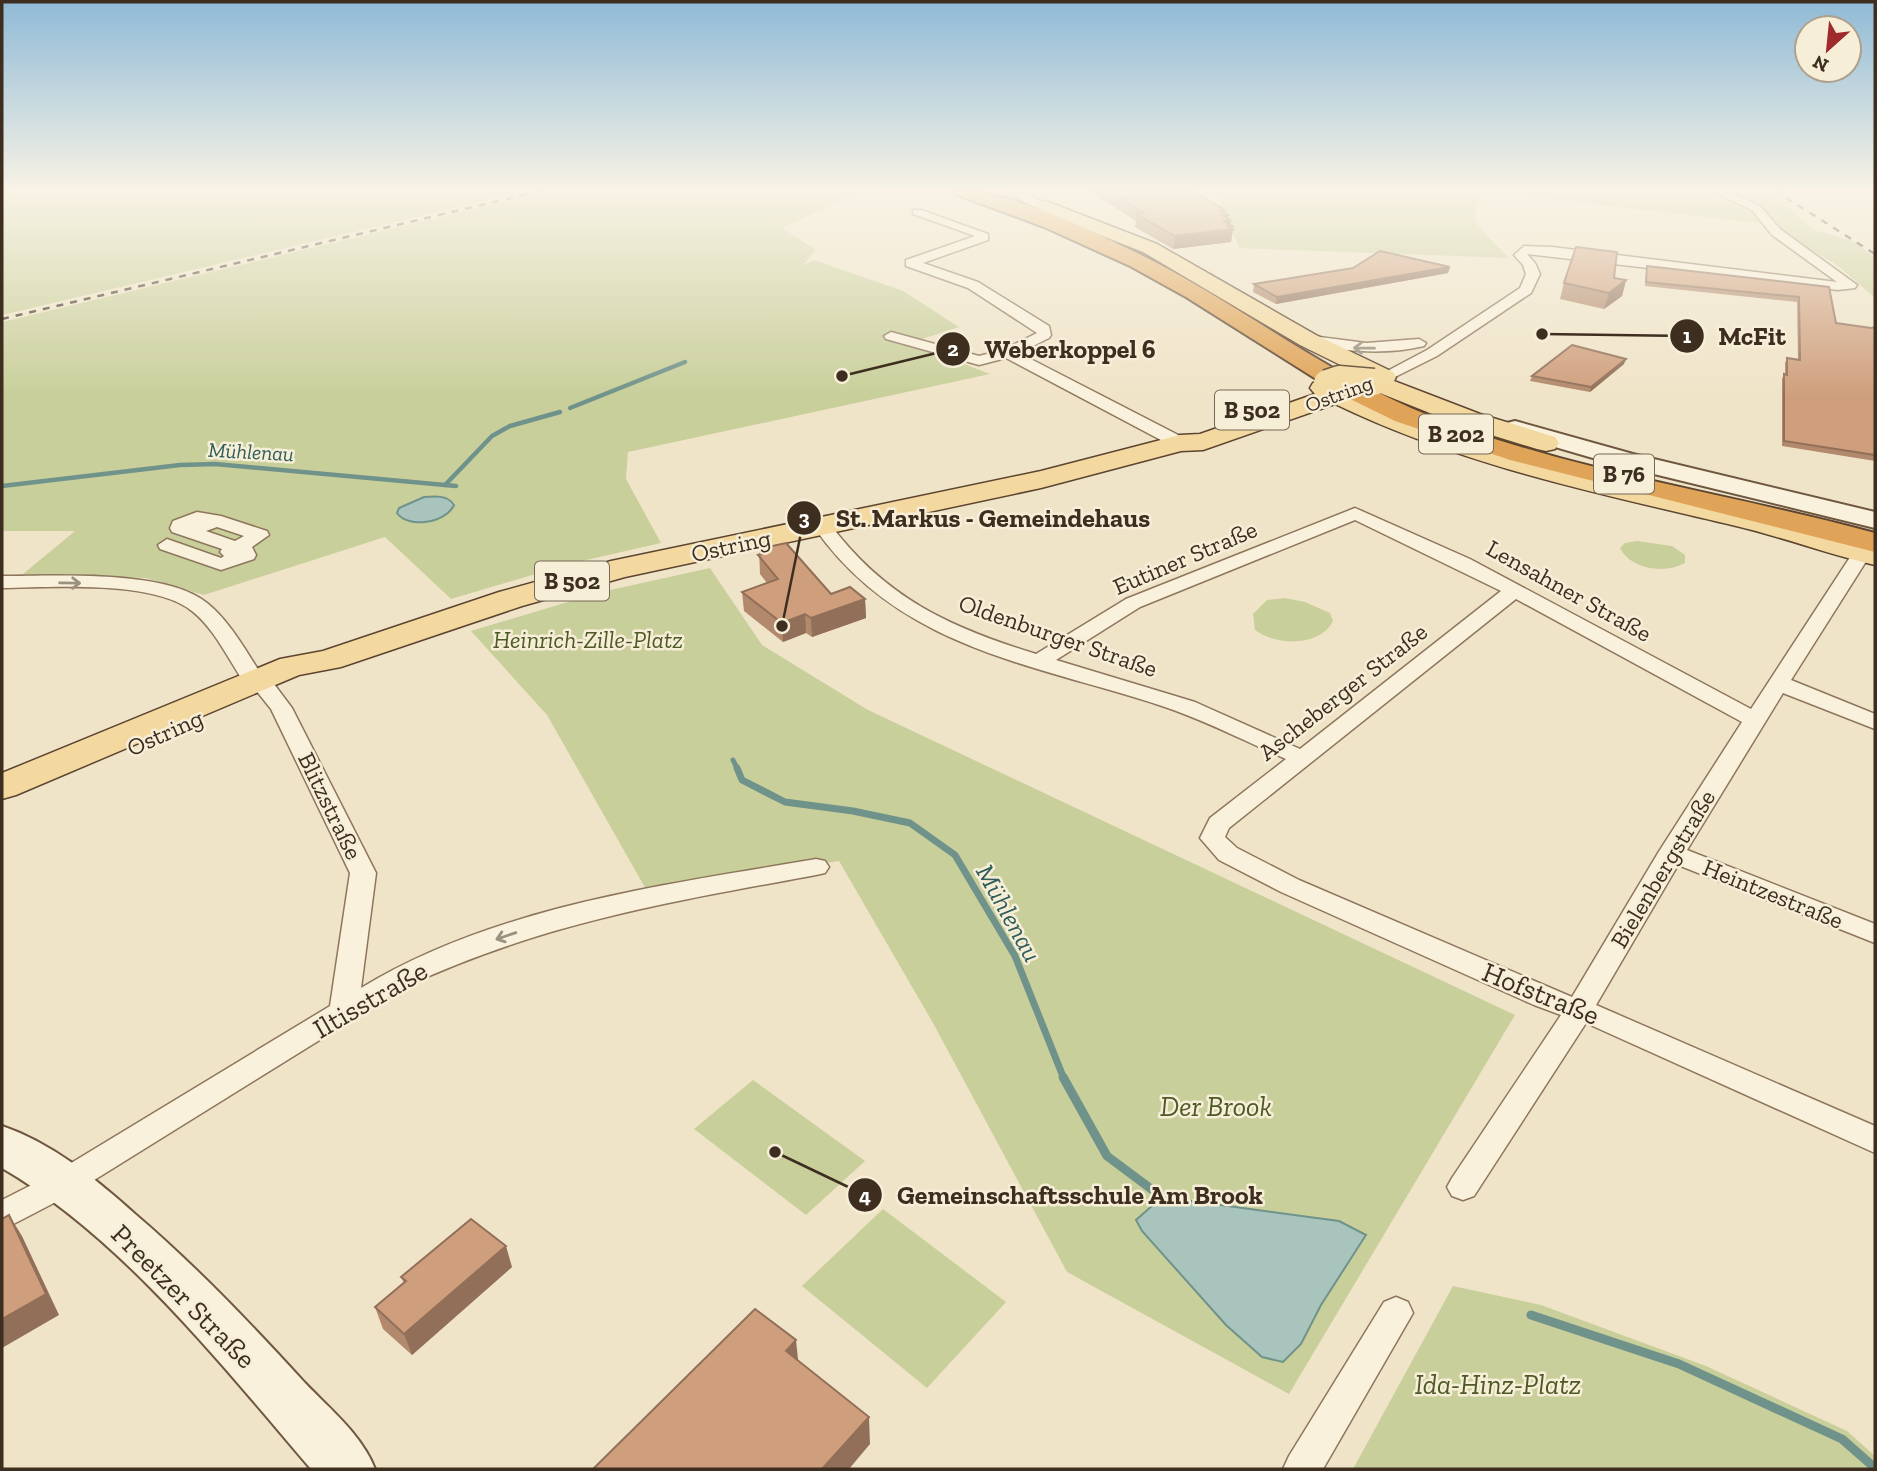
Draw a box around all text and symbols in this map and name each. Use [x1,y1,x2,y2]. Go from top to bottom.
north arrow [1793,14,1863,84]
text: N [1809,50,1832,77]
callout: McFit [1669,312,1800,359]
text: McFit [1718,320,1787,352]
text: 1 [1683,323,1692,348]
callout: Weberkoppel 6 [936,326,1170,373]
text: Weberkoppel 6 [984,333,1156,365]
text: 2 [947,336,959,361]
one-way arrow [1352,341,1375,355]
street label: Ostring [1301,370,1377,417]
road number: B 502 [1215,390,1289,430]
road number: B 202 [1419,414,1493,454]
water label: Mühlenau [207,437,295,466]
road number: B 76 [1594,454,1654,494]
callout: St. Markus - Gemeindehaus [787,494,1164,541]
text: St. Markus - Gemeindehaus [836,502,1150,534]
text: 3 [798,505,810,530]
street label: Eutiner Straße [1108,514,1261,601]
street label: Ostring [688,523,773,568]
street label: Lensahner Straße [1482,533,1657,648]
road number: B 502 [535,562,609,600]
one-way arrow [58,576,81,590]
street label: Oldenburger Straße [955,588,1161,683]
street label: Ascheberger Straße [1253,617,1433,766]
park label: Heinrich-Zille-Platz [493,625,683,654]
street label: Ostring [122,703,208,762]
street label: Blitzstraße [292,748,369,864]
street label: Bielenbergstraße [1604,784,1721,953]
street label: Heintzestraße [1699,852,1848,935]
water label: Mühlenau [969,859,1049,967]
one-way arrow [496,931,518,943]
street label: Iltisstraße [307,954,433,1045]
street label: Hofstraße [1478,955,1604,1032]
park label: Der Brook [1160,1090,1272,1123]
callout: Gemeinschaftsschule Am Brook [847,1172,1277,1219]
text: Gemeinschaftsschule Am Brook [897,1179,1263,1211]
text: 4 [859,1183,871,1208]
street label: Preetzer Straße [105,1217,263,1375]
park label: Ida-Hinz-Platz [1415,1368,1581,1401]

